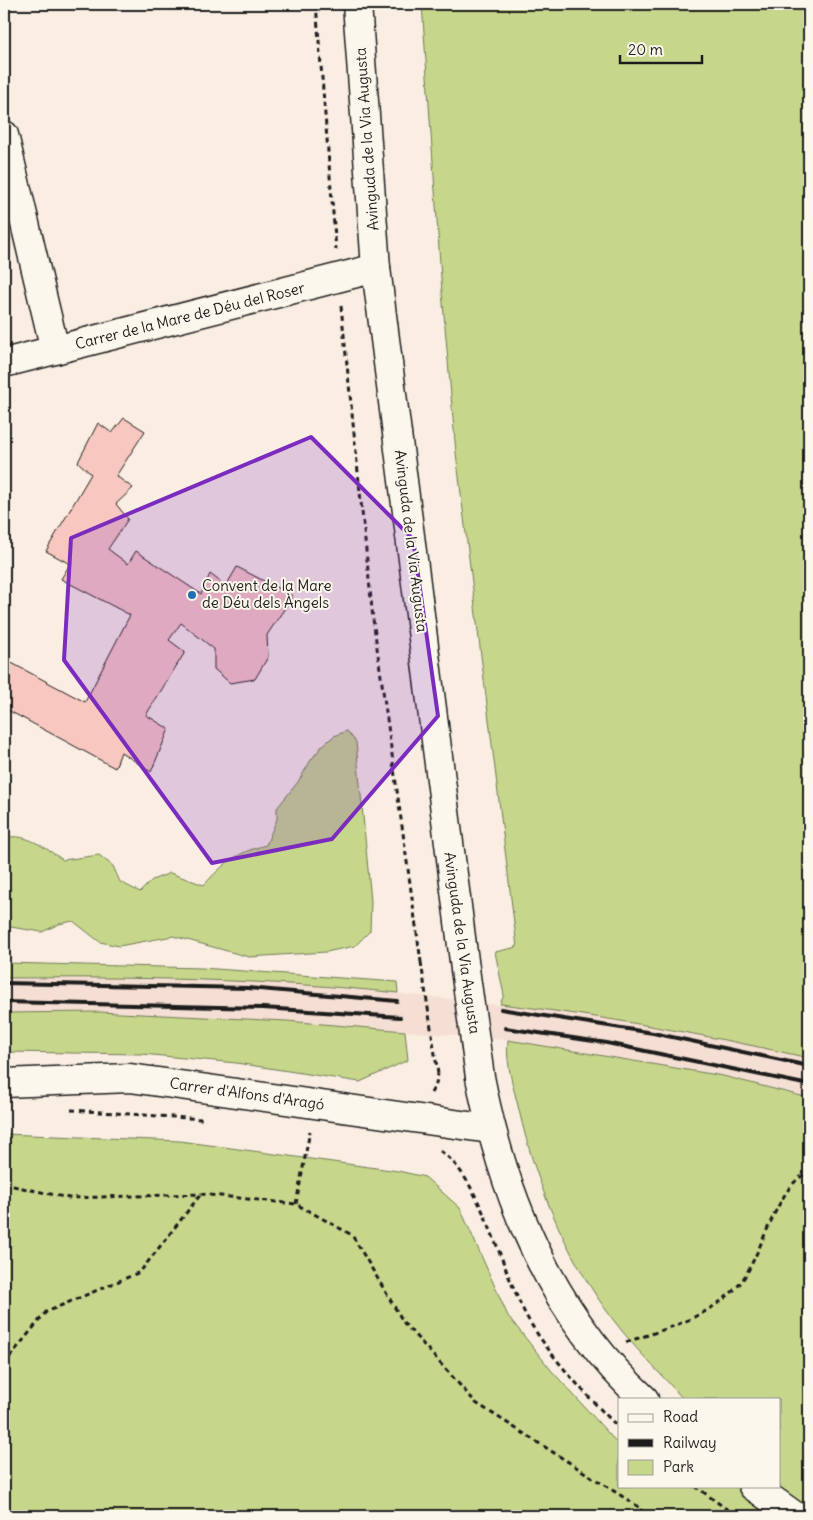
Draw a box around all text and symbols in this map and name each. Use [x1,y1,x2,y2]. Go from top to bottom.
scale bar [620,32,703,64]
text: 20 m [628,40,663,59]
street label: Avinguda de la Via Augusta [351,46,382,231]
street label: Carrer de la Mare de Déu del Roser [73,278,307,353]
street label: Avinguda de la Via Augusta [391,449,432,634]
place label: Convent de la Mare de Déu dels Àngels [202,576,332,612]
marker: Convent de la Mare de Déu dels Àngels [186,589,198,601]
street label: Avinguda de la Via Augusta [440,851,485,1036]
street label: Carrer d'Alfons d'Aragó [168,1073,326,1114]
legend [618,1398,780,1488]
text: Road [663,1407,698,1426]
text: Railway [663,1433,717,1452]
text: Park [663,1457,694,1476]

